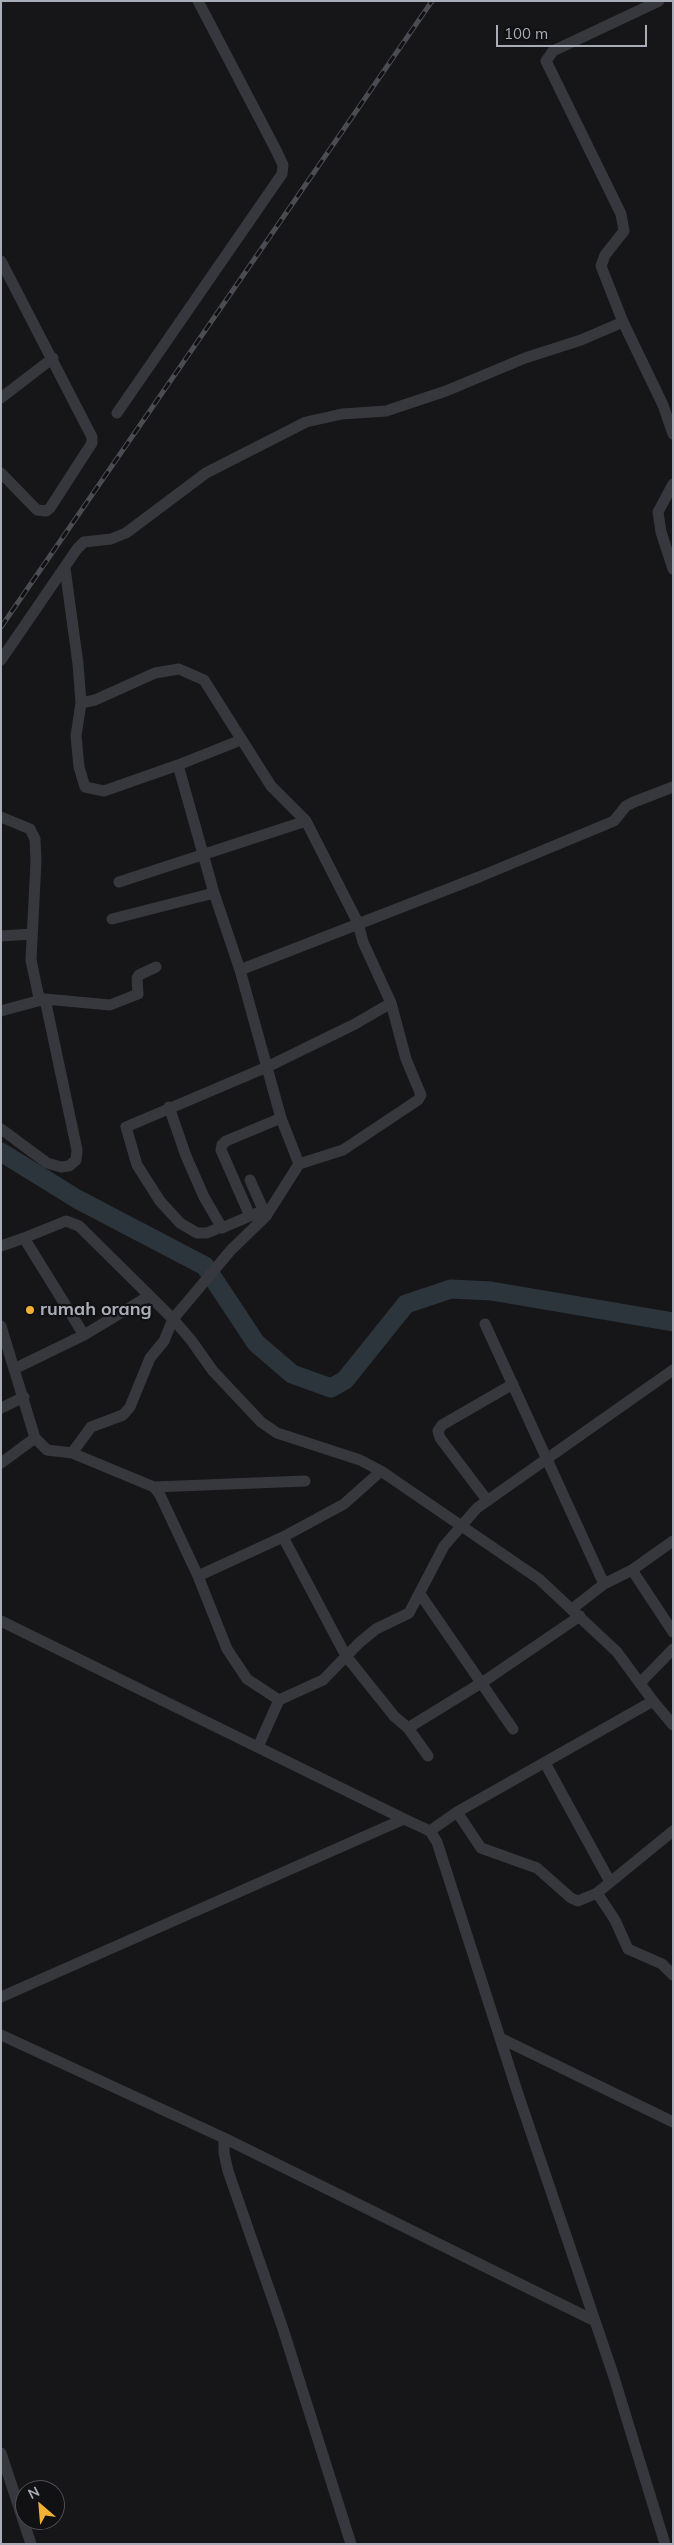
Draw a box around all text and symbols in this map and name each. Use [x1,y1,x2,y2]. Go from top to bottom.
scale bar [499,15,650,47]
text: 100 m [504,24,548,43]
place label: rumah orang [40,1299,152,1321]
marker: rumah orang [24,1304,36,1316]
north arrow [15,2480,65,2530]
text: N [25,2482,42,2503]

